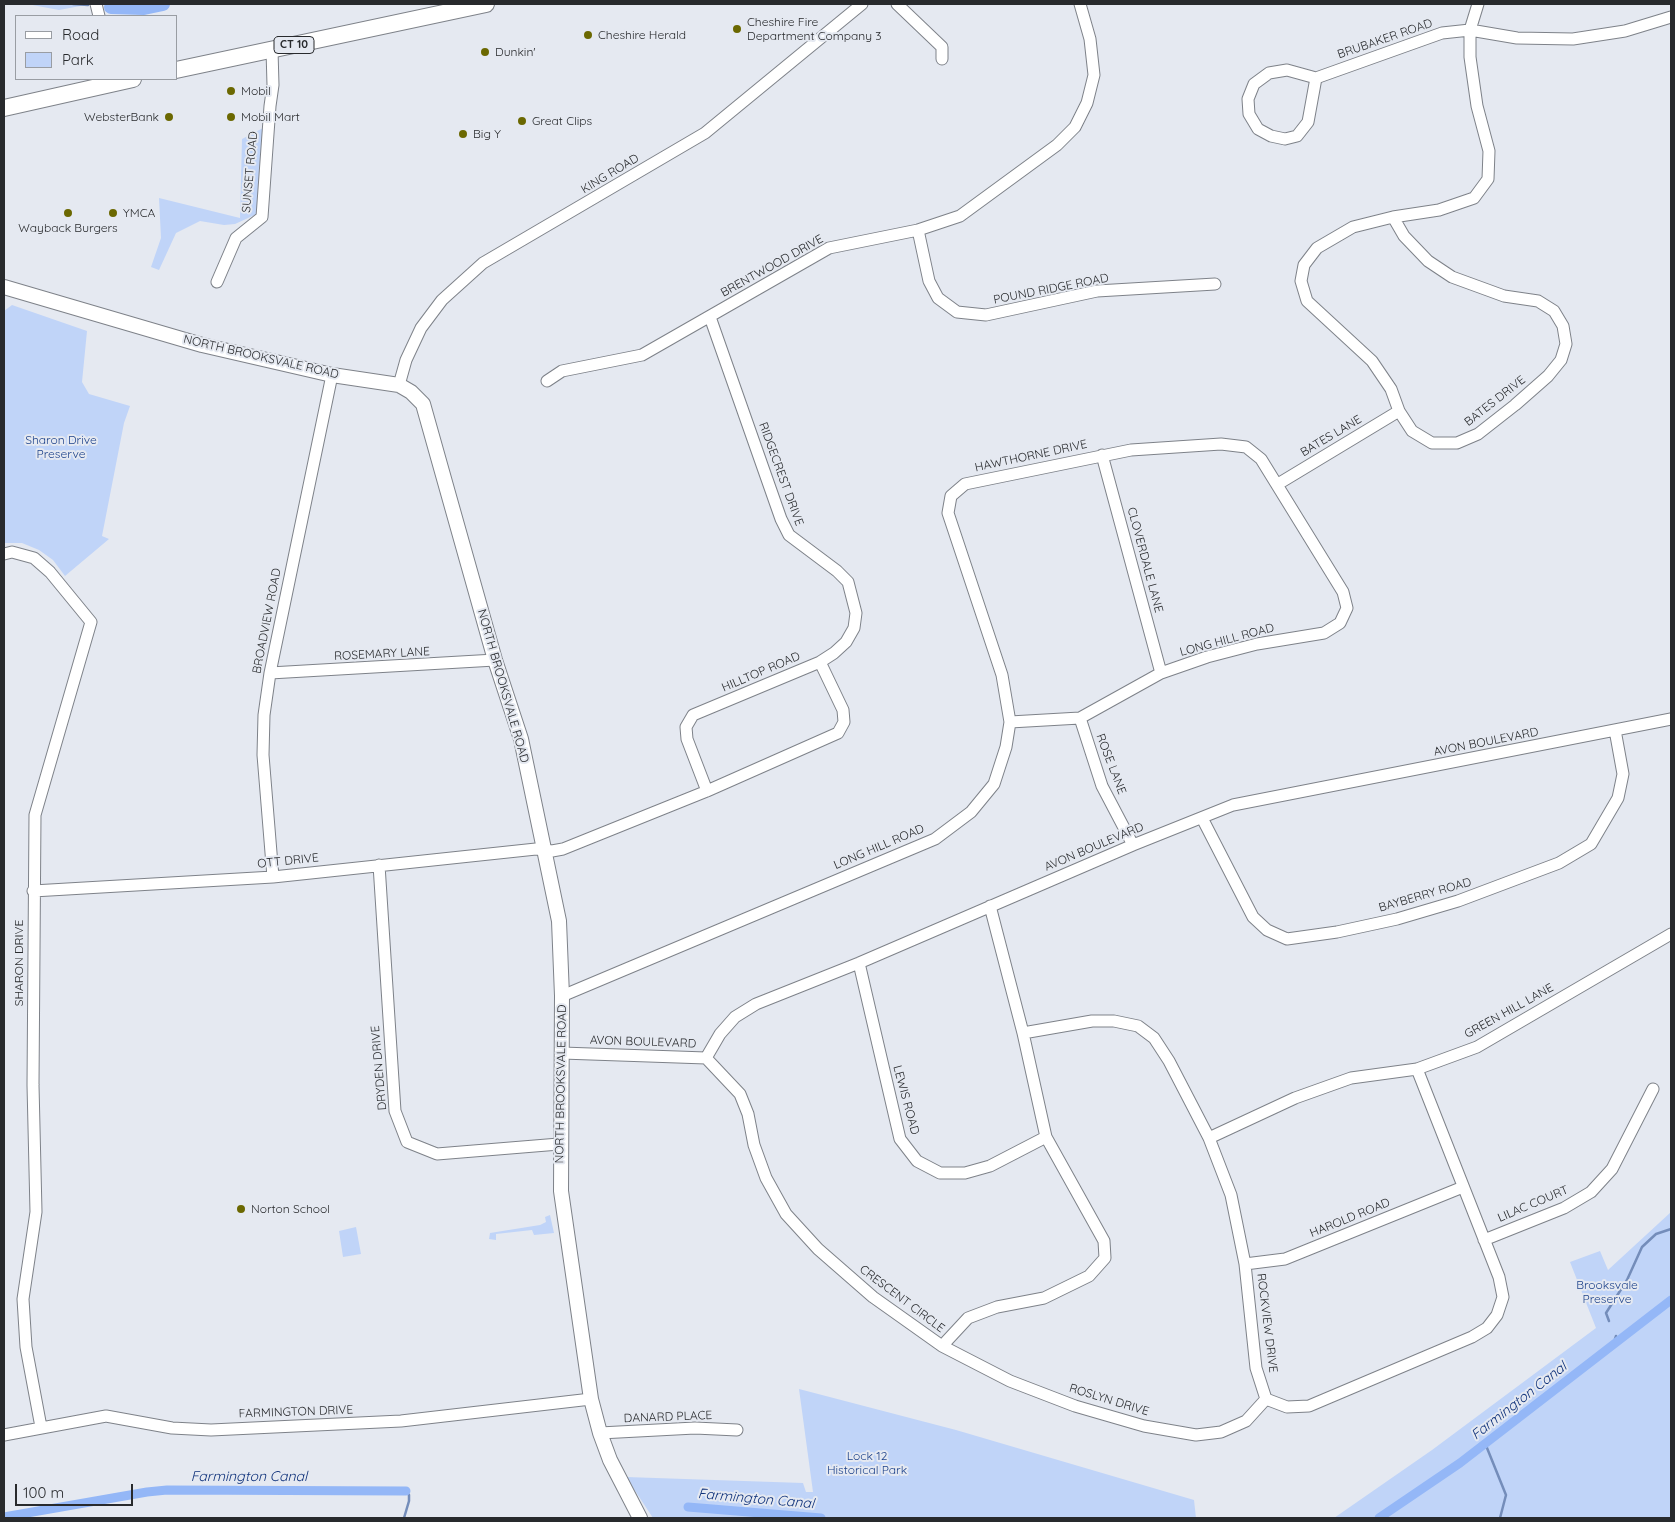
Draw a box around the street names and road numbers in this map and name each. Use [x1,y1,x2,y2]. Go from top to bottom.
street label: BRUBAKER ROAD [1336,16,1434,62]
road number: CT 10 [274,36,314,54]
street label: SUNSET ROAD [239,131,261,213]
street label: KING ROAD [578,151,642,197]
street label: BRENTWOOD DRIVE [718,232,826,300]
street label: POUND RIDGE ROAD [992,271,1110,307]
street label: NORTH BROOKSVALE ROAD [182,332,340,382]
street label: BATES DRIVE [1462,373,1528,429]
street label: BATES LANE [1298,412,1364,460]
street label: RIDGECREST DRIVE [756,420,806,528]
street label: HAWTHORNE DRIVE [974,437,1088,475]
street label: CLOVERDALE LANE [1124,506,1166,614]
street label: BROADVIEW ROAD [250,567,284,675]
street label: NORTH BROOKSVALE ROAD [474,608,532,764]
street label: LONG HILL ROAD [1178,621,1276,659]
street label: ROSEMARY LANE [334,644,430,664]
street label: HILLTOP ROAD [720,649,802,695]
street label: AVON BOULEVARD [1432,725,1540,759]
street label: ROSE LANE [1093,732,1129,796]
street label: AVON BOULEVARD [1042,820,1146,874]
street label: LONG HILL ROAD [832,821,926,873]
street label: OTT DRIVE [257,851,319,871]
street label: BAYBERRY ROAD [1377,875,1473,915]
street label: SHARON DRIVE [12,920,26,1006]
street label: GREEN HILL LANE [1462,981,1556,1041]
street label: NORTH BROOKSVALE ROAD [552,1004,570,1164]
street label: DRYDEN DRIVE [368,1025,390,1111]
street label: AVON BOULEVARD [590,1033,696,1051]
street label: LEWIS ROAD [890,1064,922,1136]
street label: LILAC COURT [1496,1183,1570,1225]
street label: HAROLD ROAD [1308,1195,1392,1241]
street label: CRESCENT CIRCLE [856,1262,948,1336]
street label: ROCKVIEW DRIVE [1254,1272,1280,1374]
street label: ROSLYN DRIVE [1067,1381,1151,1419]
street label: FARMINGTON DRIVE [238,1403,354,1421]
street label: DANARD PLACE [623,1408,713,1426]

